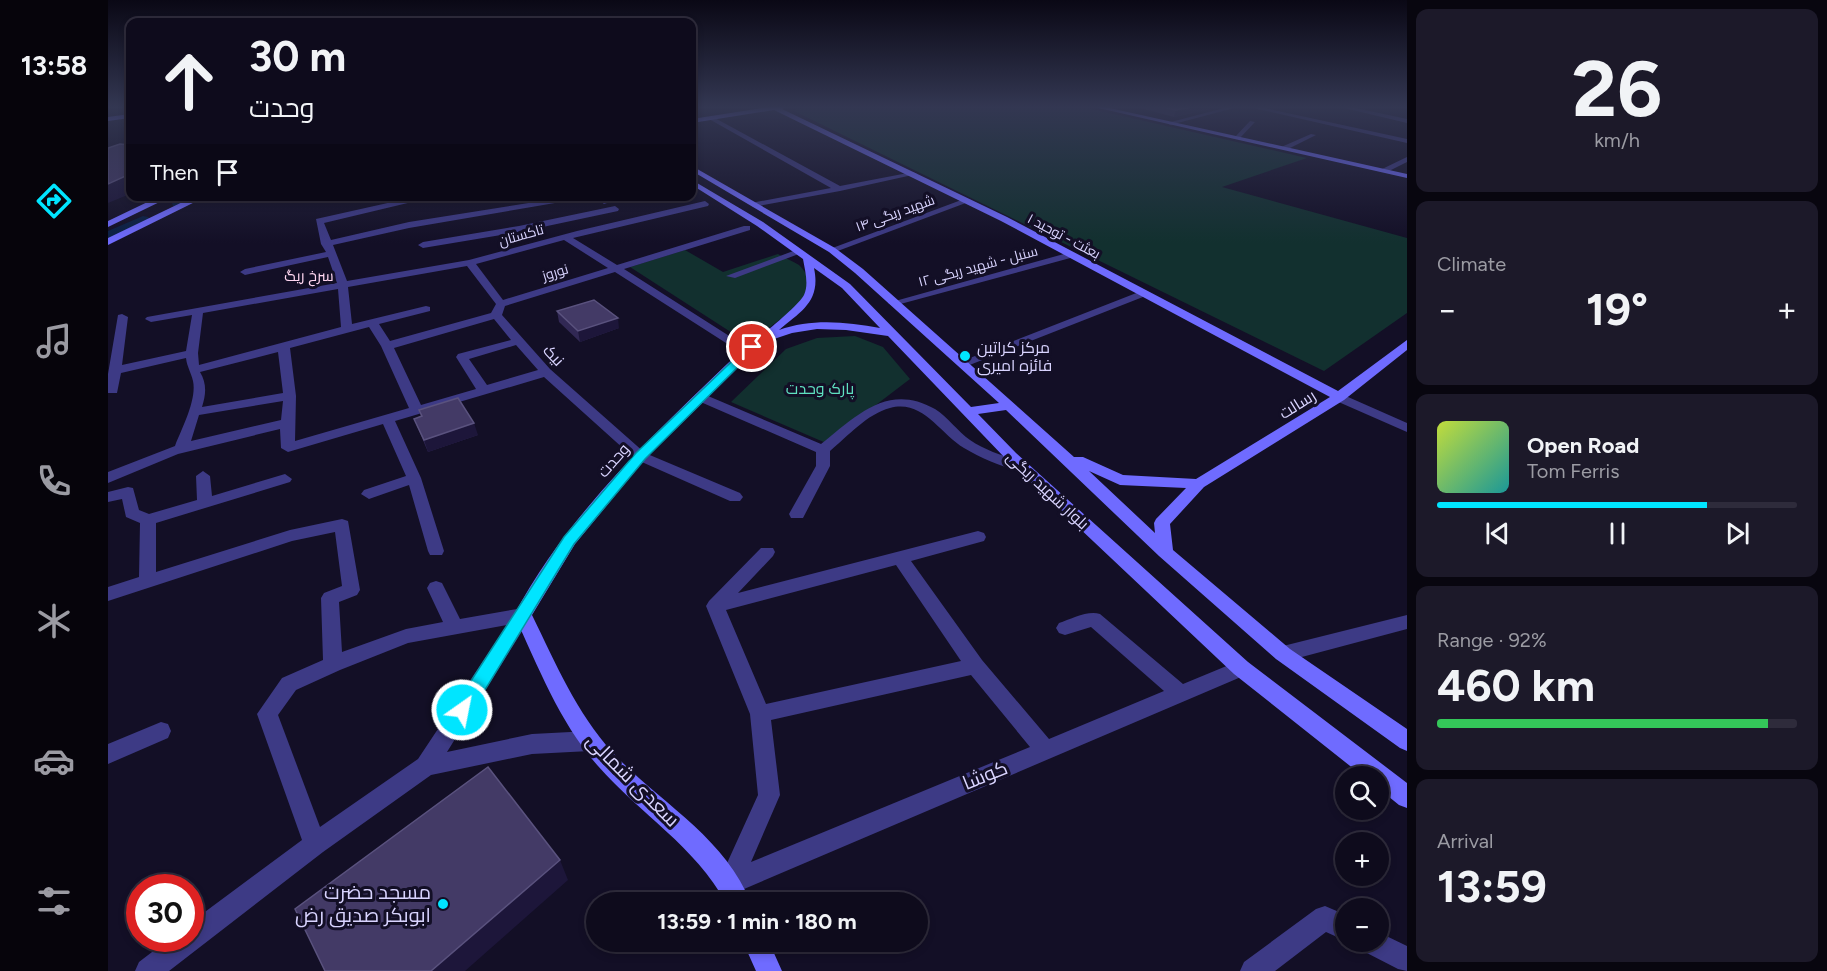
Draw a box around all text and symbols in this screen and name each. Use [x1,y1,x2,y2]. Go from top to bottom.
text: 30 m [249,31,346,82]
icon: ahead [150,42,228,120]
text: 26 [1572,42,1662,136]
text: 13:58 [21,49,87,82]
text: وحدت [249,91,314,124]
text: km/h [1594,128,1640,152]
icon: arrive [211,156,244,189]
text: Then [150,159,199,186]
icon: directions [33,180,75,222]
street label: شهید ریگی ۱۴ [853,191,937,236]
street label: بعثت - توحید ۱ [1024,210,1103,263]
street label: تاکستان [497,221,546,250]
street label: سنبل - شهید ریگی ۱۲ [916,242,1040,291]
text: Climate [1437,252,1506,276]
street label: نوروز [539,260,570,285]
district label: سرخ ریگ [284,267,334,287]
text: 19° [1586,282,1648,336]
text: − [1437,290,1458,329]
text: + [1776,290,1797,329]
icon: music [33,320,75,362]
pin [726,321,777,372]
icon: arrive [735,330,768,363]
place label: مرکز کراتین فائزه امیری [977,338,1052,376]
street label: نیک [539,341,568,370]
marker: مرکز کراتین فائزه امیری [958,349,972,363]
park label: پارک وحدت [786,379,855,400]
street label: رسالت [1275,386,1319,423]
text: Open Road [1527,432,1639,459]
street label: وحدت [593,439,633,481]
street label: بلوار شهید ریگی [1002,447,1093,534]
text: Tom Ferris [1527,459,1620,483]
icon: phone [33,460,75,502]
icon: previous [1481,517,1514,550]
icon: pause [1601,517,1634,550]
icon: next [1721,517,1754,550]
icon: climate [33,600,75,642]
text: Range · 92% [1437,628,1547,652]
text: 460 km [1437,658,1595,712]
position arrow [430,678,494,742]
street label: سعدی شمالی [581,728,685,832]
icon: car [33,740,75,782]
street label: کوشا [959,755,1011,795]
map controls [1335,766,1389,952]
button: search [1335,766,1389,820]
text: Arrival [1437,829,1493,853]
button: + [1335,832,1389,886]
text: 13:59 [1437,859,1547,913]
speed limit sign: 30 [126,874,204,952]
icon: filters [33,880,75,922]
place label: مسجد حضرت ابوبکر صدیق رض [295,880,431,928]
marker: مسجد حضرت ابوبکر صدیق رض [436,897,450,911]
button: − [1335,898,1389,952]
text: 13:59 · 1 min · 180 m [657,908,857,935]

